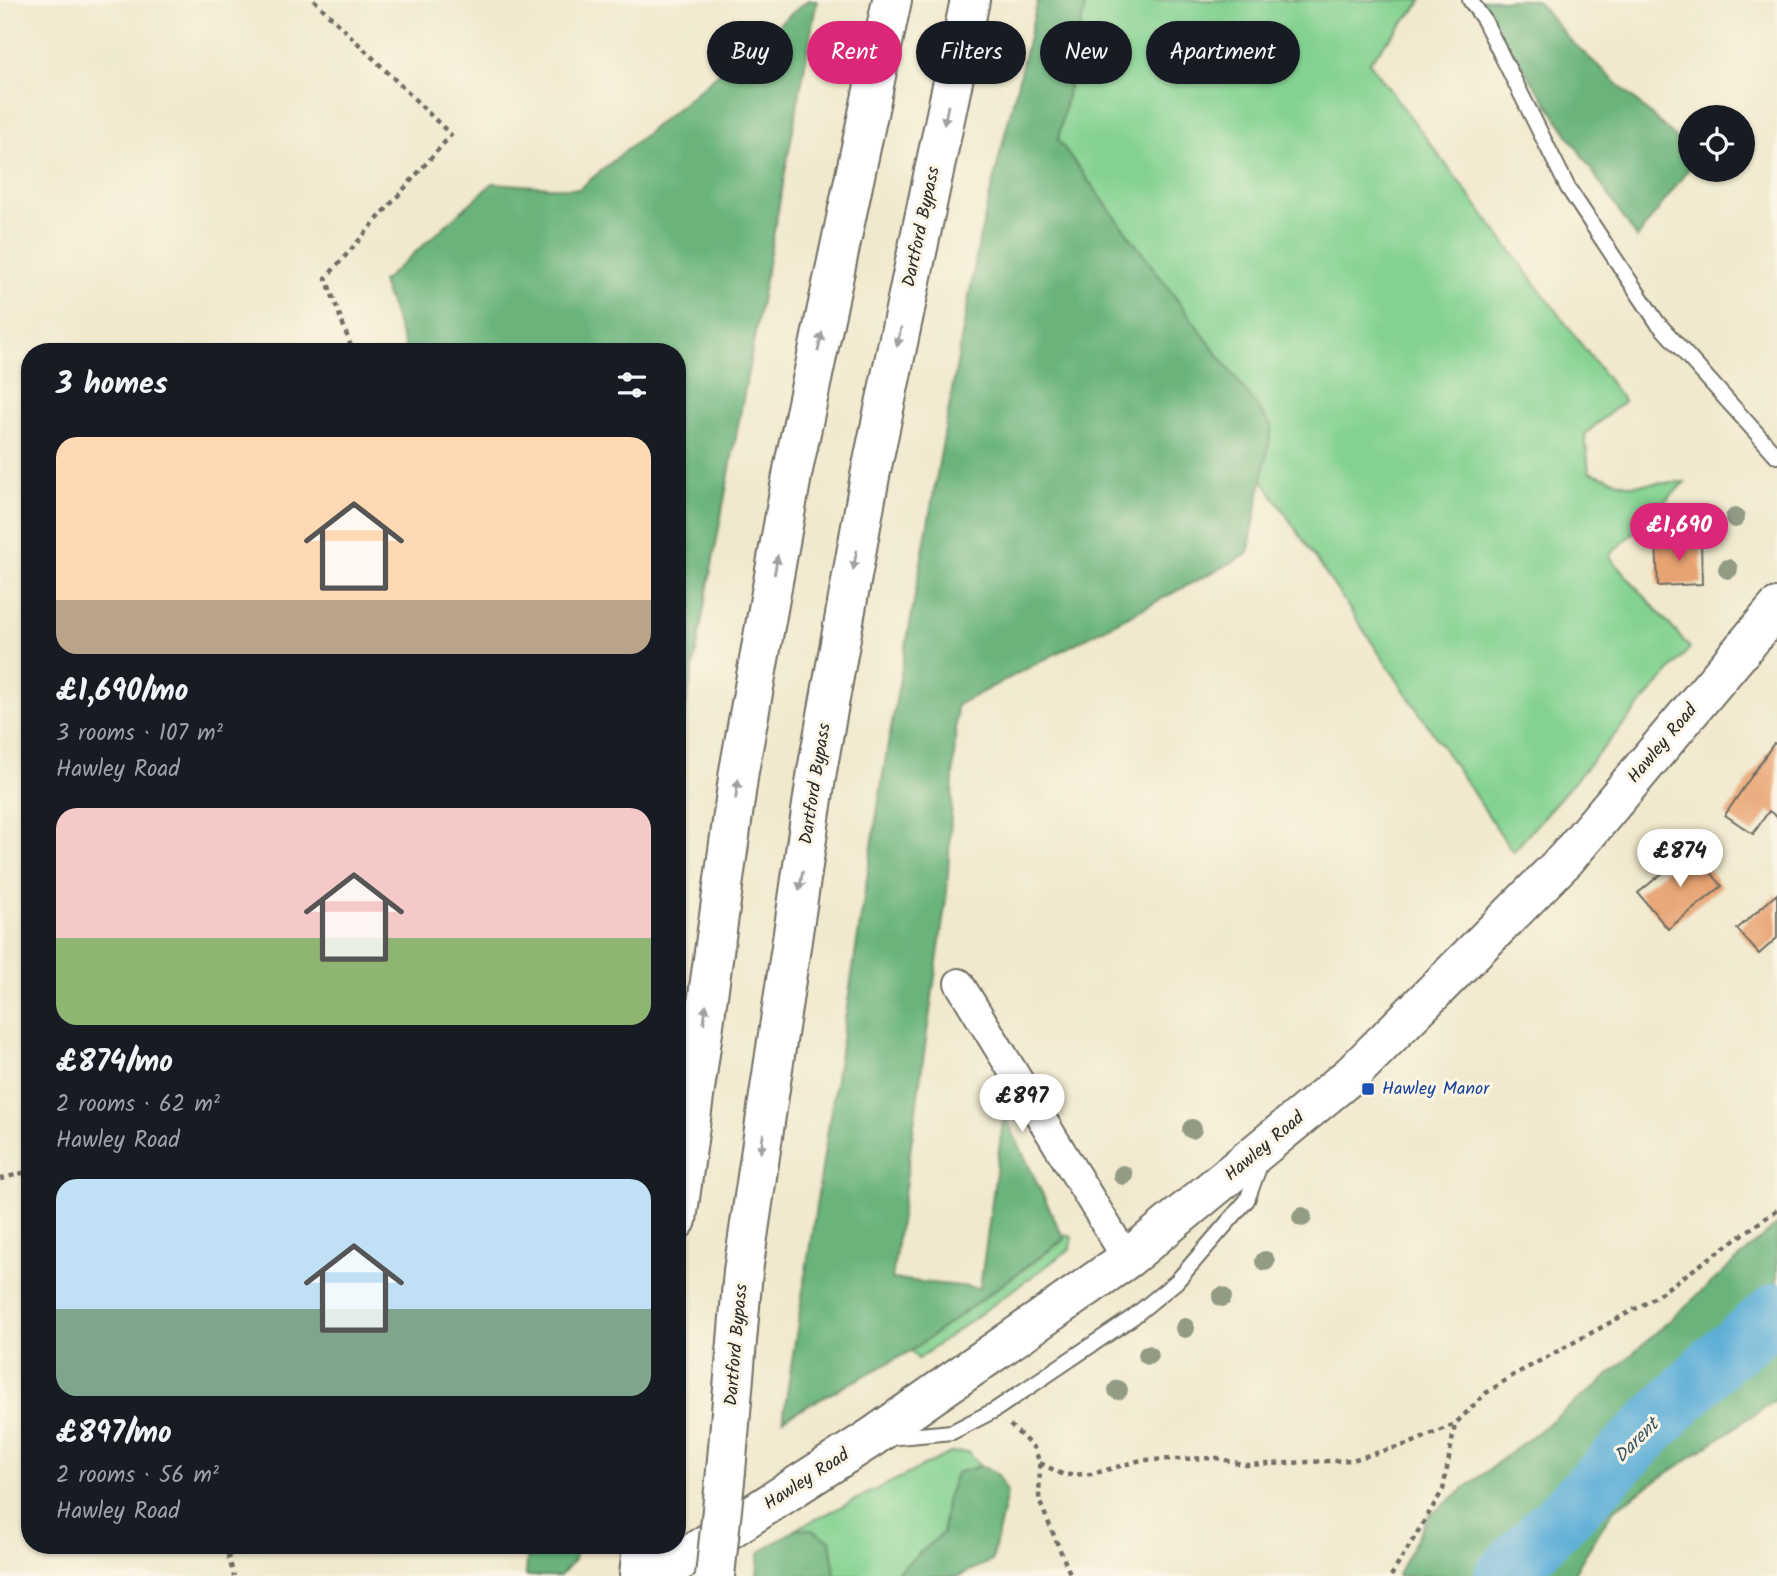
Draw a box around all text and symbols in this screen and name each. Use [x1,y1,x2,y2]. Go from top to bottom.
chip: Buy [707,21,793,84]
chip: Rent [807,21,902,84]
chip: Filters [916,21,1026,84]
chip: New [1040,21,1132,84]
chip: Apartment [1146,21,1300,84]
one-way arrow [941,104,952,126]
map controls [1678,105,1755,182]
button: locate [1678,105,1755,182]
street label: Dartford Bypass [895,164,949,290]
one-way arrow [894,326,905,348]
one-way arrow [814,331,825,353]
text: 3 homes [56,361,168,409]
icon: filters [613,366,651,404]
icon: home [291,483,417,609]
pin: £1,690 [1622,504,1736,563]
text: £1,690 [1646,508,1712,544]
one-way arrow [849,549,860,571]
one-way arrow [771,554,782,576]
text: £1,690/mo [56,668,188,716]
street label: Hawley Road [1621,697,1706,790]
text: 3 rooms · 107 m² [56,716,223,752]
street label: Dartford Bypass [792,721,840,847]
text: Hawley Road [56,752,180,788]
one-way arrow [732,778,743,800]
pin: £874 [1639,830,1721,889]
text: £874 [1653,834,1707,870]
icon: home [291,854,417,980]
one-way arrow [795,870,806,892]
one-way arrow [700,1003,711,1025]
text: £874/mo [56,1039,173,1087]
pin: £897 [981,1074,1063,1134]
place label: Hawley Manor [1382,1075,1490,1104]
text: £897 [996,1079,1048,1115]
marker: Hawley Manor [1360,1081,1376,1097]
text: 2 rooms · 62 m² [56,1087,220,1123]
street label: Hawley Road [1219,1104,1312,1189]
text: Hawley Road [56,1123,180,1159]
one-way arrow [756,1133,767,1155]
icon: home [291,1225,417,1351]
street label: Dartford Bypass [717,1282,757,1407]
text: £897/mo [56,1410,172,1458]
water label: Darent [1607,1410,1668,1471]
street label: Hawley Road [758,1441,856,1519]
text: 2 rooms · 56 m² [56,1458,219,1494]
text: Hawley Road [56,1494,180,1530]

